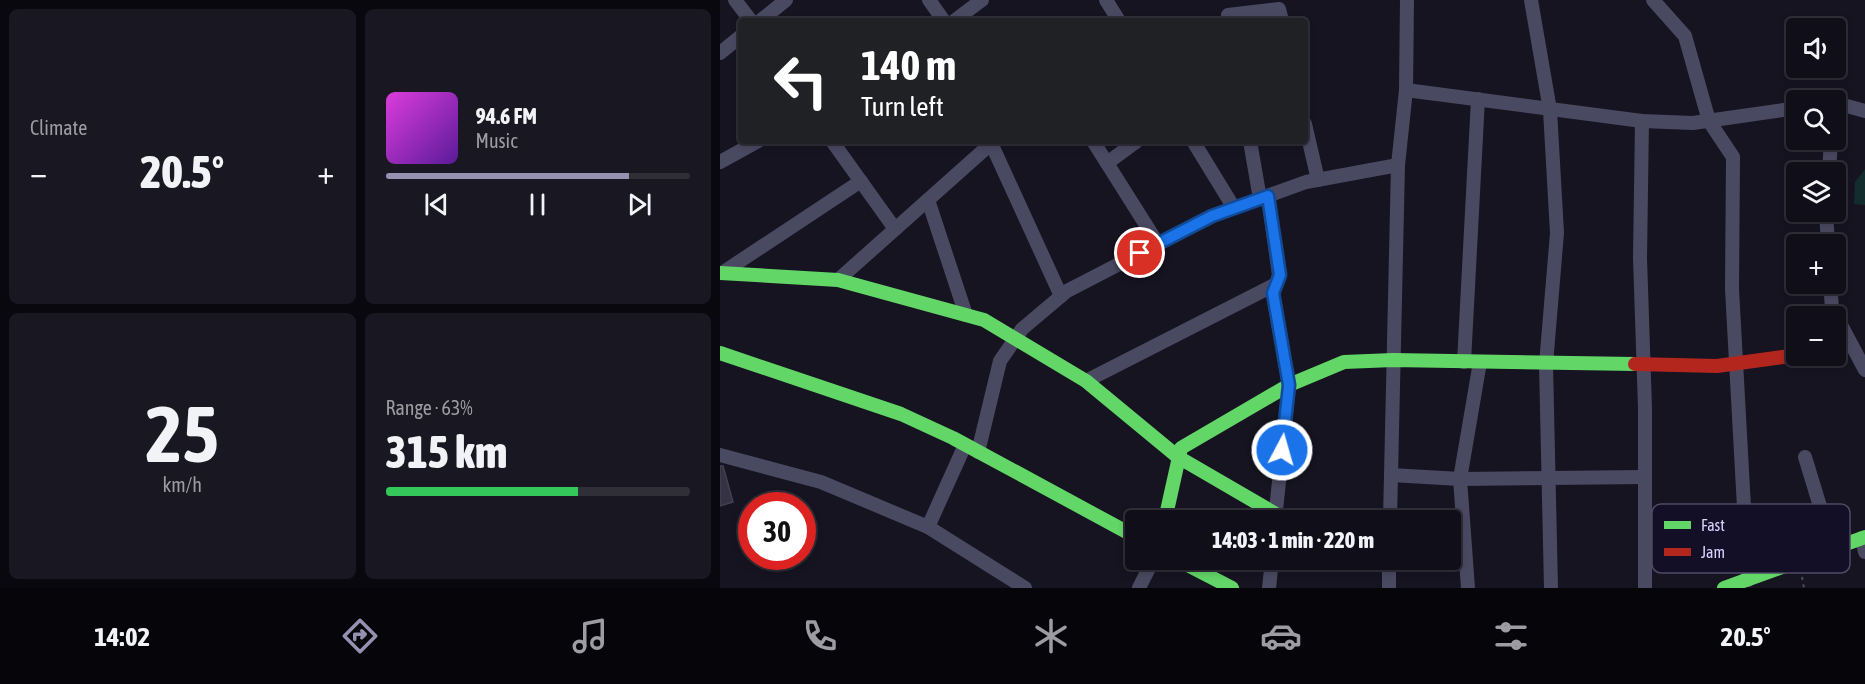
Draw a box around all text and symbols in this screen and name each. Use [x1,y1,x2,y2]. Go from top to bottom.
map controls [1786,18,1846,366]
button: sound [1786,18,1846,78]
text: 140 m [861,41,956,89]
icon: left [762,42,840,120]
button: search [1786,90,1846,150]
text: Turn left [861,91,944,122]
text: 94.6 FM [476,103,537,129]
text: Climate [30,116,87,139]
text: Music [476,129,518,152]
text: 20.5° [140,146,224,198]
text: − [30,153,47,191]
text: + [317,153,334,191]
button: layers [1786,162,1846,222]
icon: previous [420,188,453,221]
icon: pause [521,188,554,221]
icon: next [623,188,656,221]
pin [1114,227,1165,278]
button: + [1786,234,1846,294]
icon: arrive [1123,236,1156,269]
button: − [1786,306,1846,366]
text: 25 [146,389,219,479]
text: Range · 63% [386,396,473,419]
position arrow [1250,418,1314,482]
text: 315 km [386,426,507,478]
text: km/h [162,473,202,496]
speed limit sign: 30 [738,492,816,570]
legend [1652,504,1850,573]
text: Fast [1701,516,1725,534]
text: 14:03 · 1 min · 220 m [1212,527,1374,553]
text: Jam [1701,543,1725,561]
icon: directions [339,615,381,657]
icon: music [569,615,611,657]
icon: phone [799,615,841,657]
icon: climate [1030,615,1072,657]
icon: car [1260,615,1302,657]
icon: filters [1490,615,1532,657]
text: 14:02 [94,621,150,652]
text: 20.5° [1720,621,1771,652]

